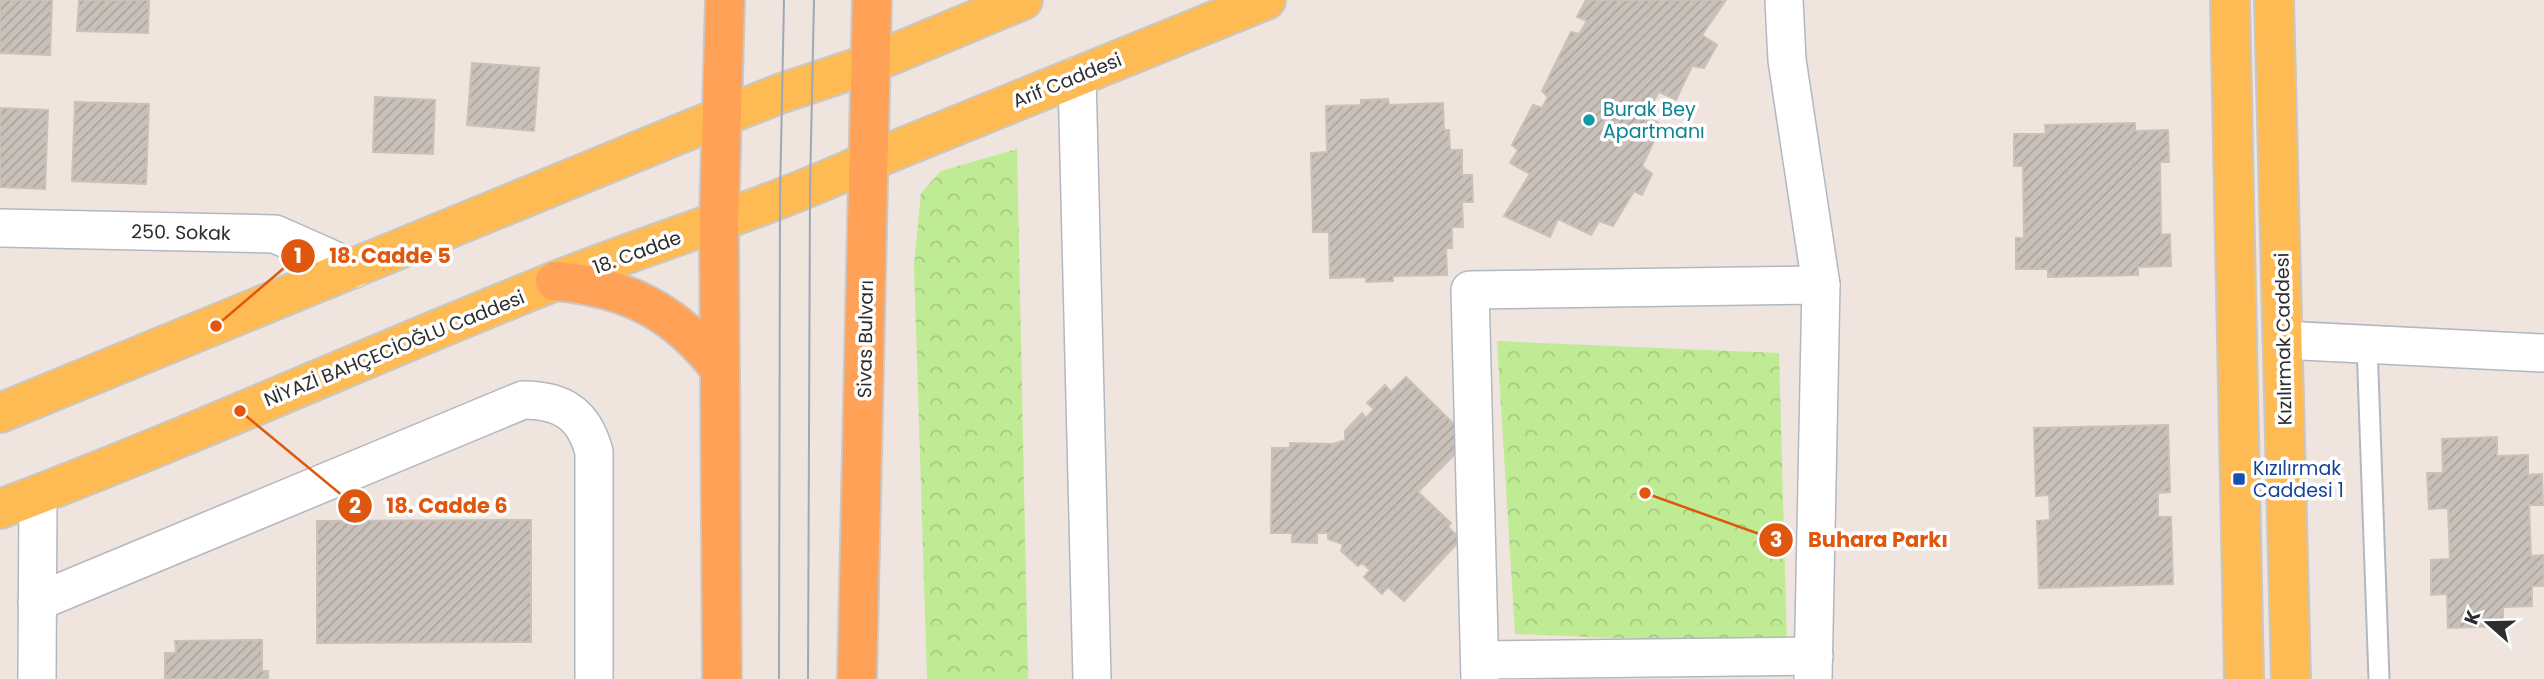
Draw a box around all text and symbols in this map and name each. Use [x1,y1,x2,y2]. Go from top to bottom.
street label: Arif Caddesi [1009,46,1126,115]
place label: Burak Bey Apartmanı [1603,96,1705,145]
marker: Burak Bey Apartmanı [1581,112,1597,128]
street label: 250. Sokak [131,218,231,247]
street label: 18. Cadde [589,224,685,281]
callout: 18. Cadde 5 [280,235,465,277]
text: 1 [294,241,302,270]
text: 18. Cadde 5 [329,241,451,270]
street label: Kızılırmak Caddesi [2268,252,2299,426]
street label: Sivas Bulvarı [851,280,880,398]
street label: NİYAZİ BAHÇECİOĞLU Caddesi [260,284,528,413]
place label: Kızılırmak Caddesi 1 [2253,455,2344,504]
marker: Kızılırmak Caddesi 1 [2231,471,2247,487]
callout: 18. Cadde 6 [337,485,522,527]
text: 2 [349,491,361,520]
text: 18. Cadde 6 [386,491,508,520]
callout: Buhara Parkı [1759,519,1962,561]
text: 3 [1770,525,1782,554]
text: Buhara Parkı [1808,525,1948,554]
north arrow [2453,588,2523,658]
text: K [2458,607,2487,628]

